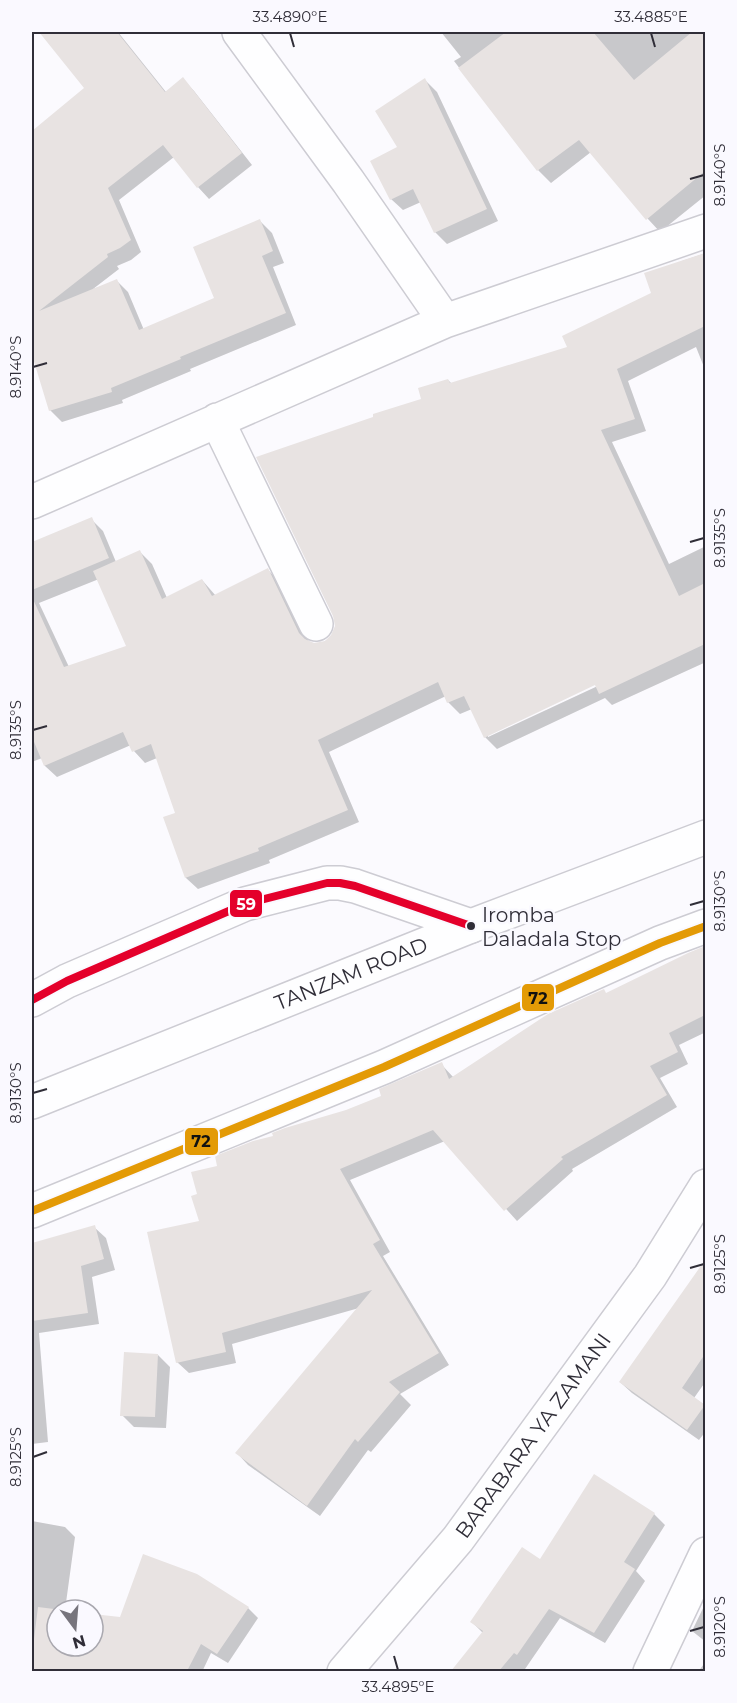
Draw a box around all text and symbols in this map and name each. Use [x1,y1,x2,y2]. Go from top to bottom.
text: 33.4890°E [253,7,327,26]
text: 33.4885°E [614,7,688,26]
text: 8.9140°S [710,143,729,207]
text: 8.9140°S [6,335,25,399]
text: 8.9135°S [710,508,729,568]
text: 8.9135°S [6,700,25,760]
text: 8.9130°S [710,870,729,932]
line badge: 59 [229,889,263,918]
text: 59 [236,895,256,914]
place label: Iromba Daladala Stop [482,903,621,951]
marker: Iromba Daladala Stop [465,920,477,932]
street label: TANZAM ROAD [271,932,431,1015]
line badge: 72 [521,983,555,1012]
text: 72 [528,989,548,1008]
text: 8.9130°S [6,1062,25,1124]
line badge: 72 [184,1127,219,1156]
text: 72 [191,1132,211,1151]
text: 8.9125°S [710,1234,729,1294]
street label: BARABARA YA ZAMANI [450,1328,616,1543]
text: 8.9125°S [6,1427,25,1487]
text: 8.9120°S [710,1596,729,1658]
north arrow [45,1598,105,1658]
text: N [70,1631,88,1653]
text: 33.4895°E [361,1677,435,1696]

